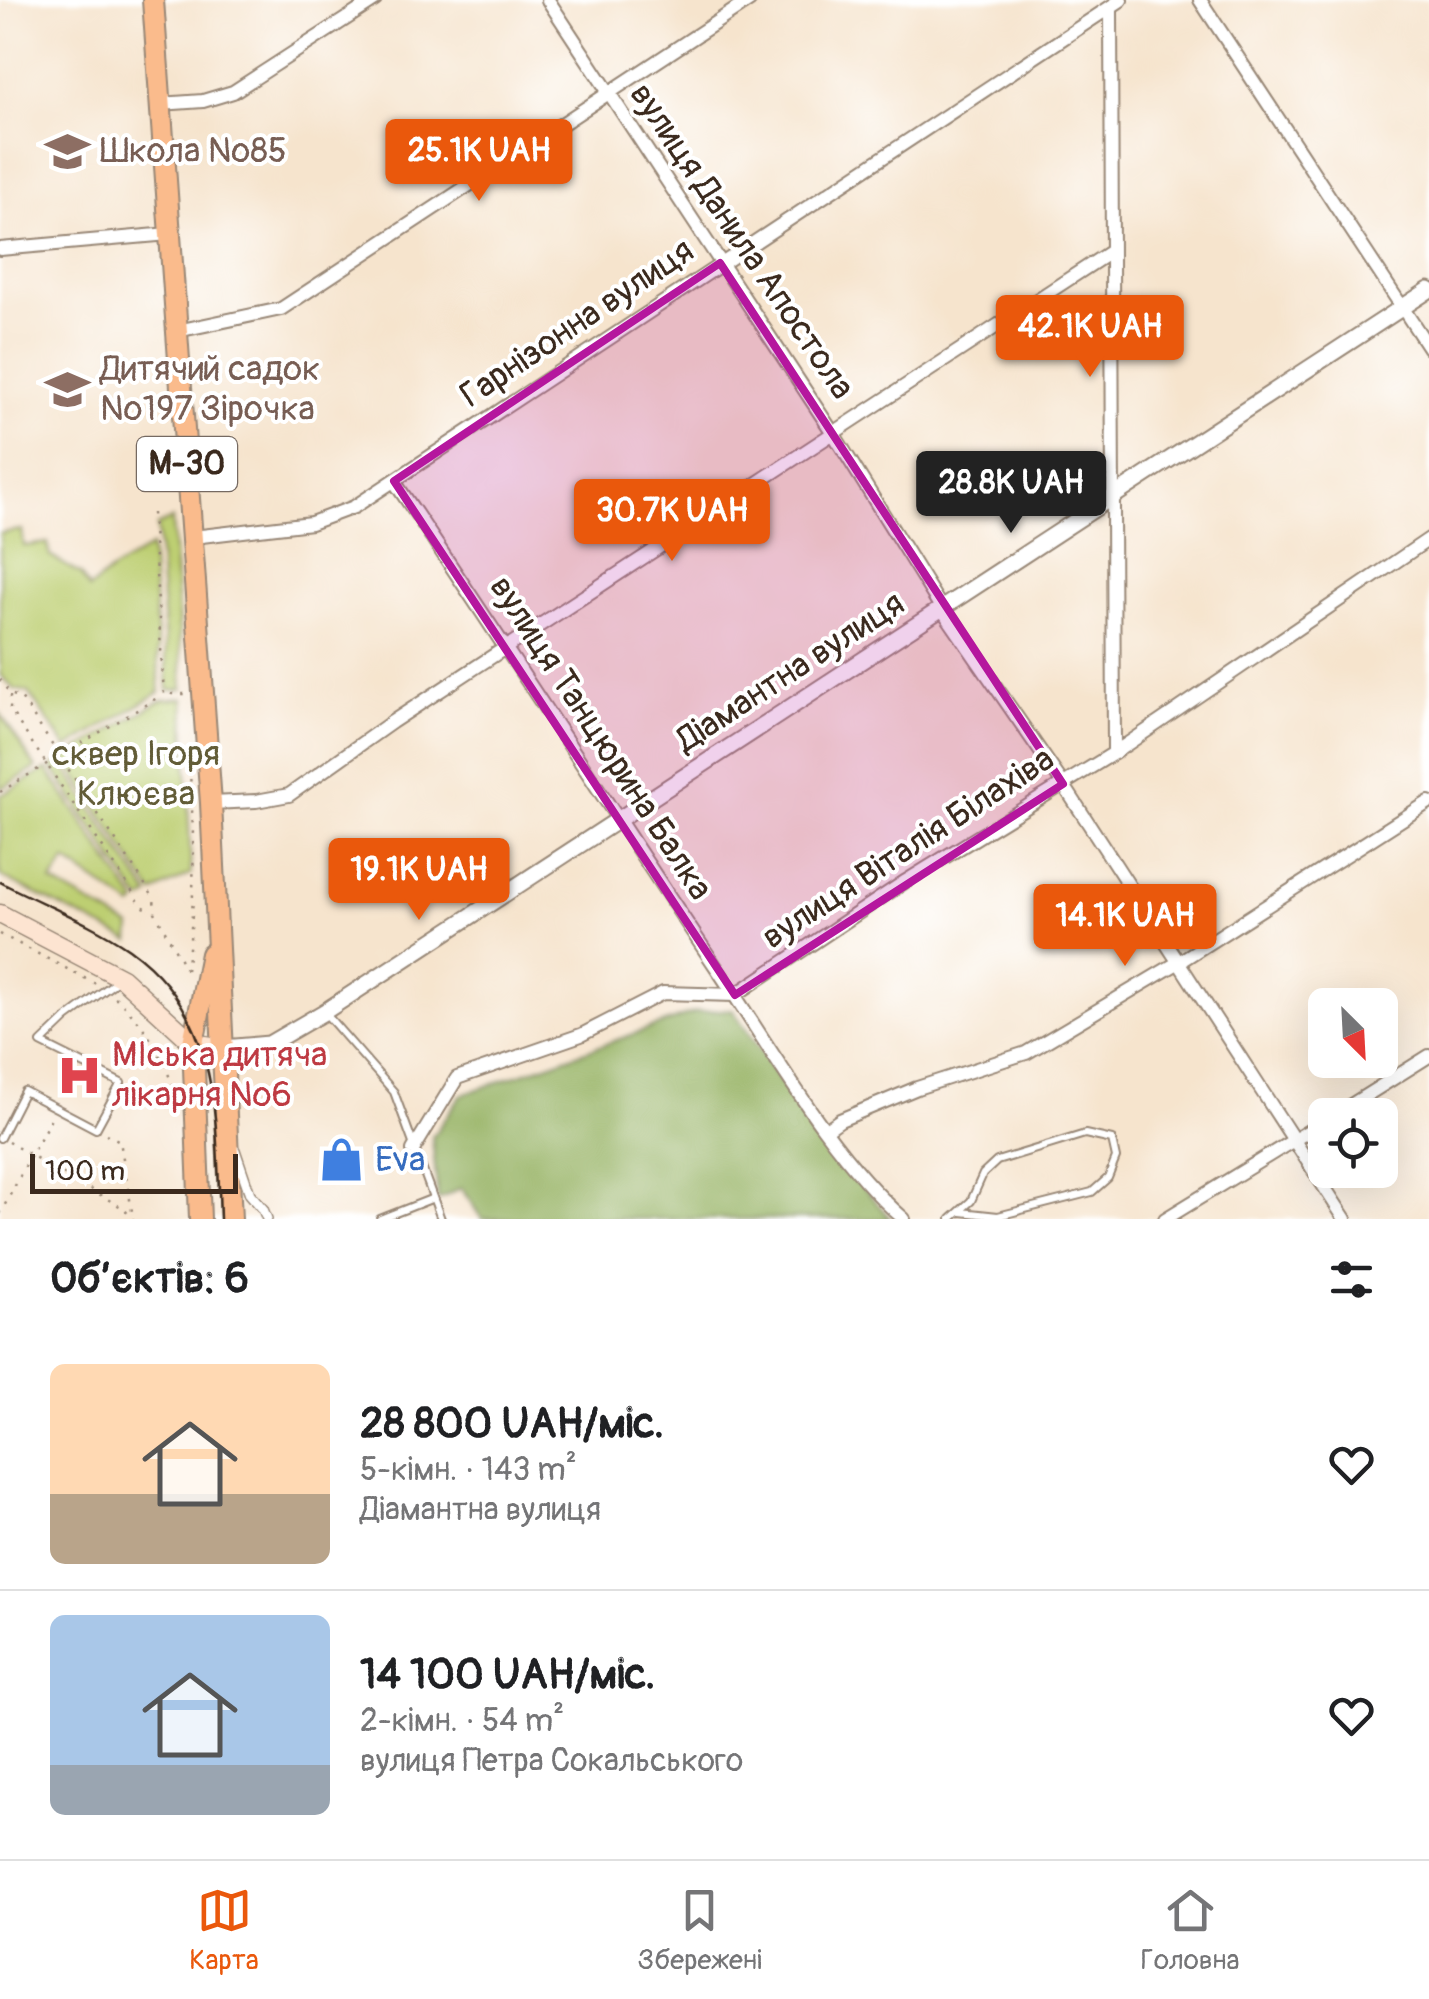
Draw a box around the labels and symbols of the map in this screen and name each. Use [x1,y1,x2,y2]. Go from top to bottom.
street label: вулиця Данила Апостола [620,74,864,408]
pin: 25.1K UAH [365,119,593,204]
school or university icon: Школа №85 [43,127,91,175]
place label: Школа №85 [100,129,287,173]
street label: Гарнізонна вулиця [452,229,702,417]
pin: 42.1K UAH [976,295,1204,380]
place label: Дитячий садок №197 Зірочка [98,347,320,431]
school or university icon: Дитячий садок №197 Зірочка [43,365,91,413]
road number: М-30 [137,437,237,491]
pin: 28.8K UAH [897,451,1125,536]
pin: 30.7K UAH [558,479,786,564]
street label: вулиця Танцюрина Балка [480,568,722,908]
street label: Діамантна вулиця [666,582,913,763]
park label: сквер Ігоря Клюєва [52,732,220,816]
street label: вулиця Віталія Білахіва [754,737,1062,959]
pin: 19.1K UAH [305,838,533,923]
pin: 14.1K UAH [1011,884,1239,969]
north arrow [1308,988,1398,1078]
place label: МІська дитяча лікарня №6 [112,1033,327,1117]
hospital icon: МІська дитяча лікарня №6 [55,1051,103,1099]
shop icon: Eva [318,1136,366,1184]
place label: Eva [375,1138,425,1182]
scale bar [30,1149,238,1194]

